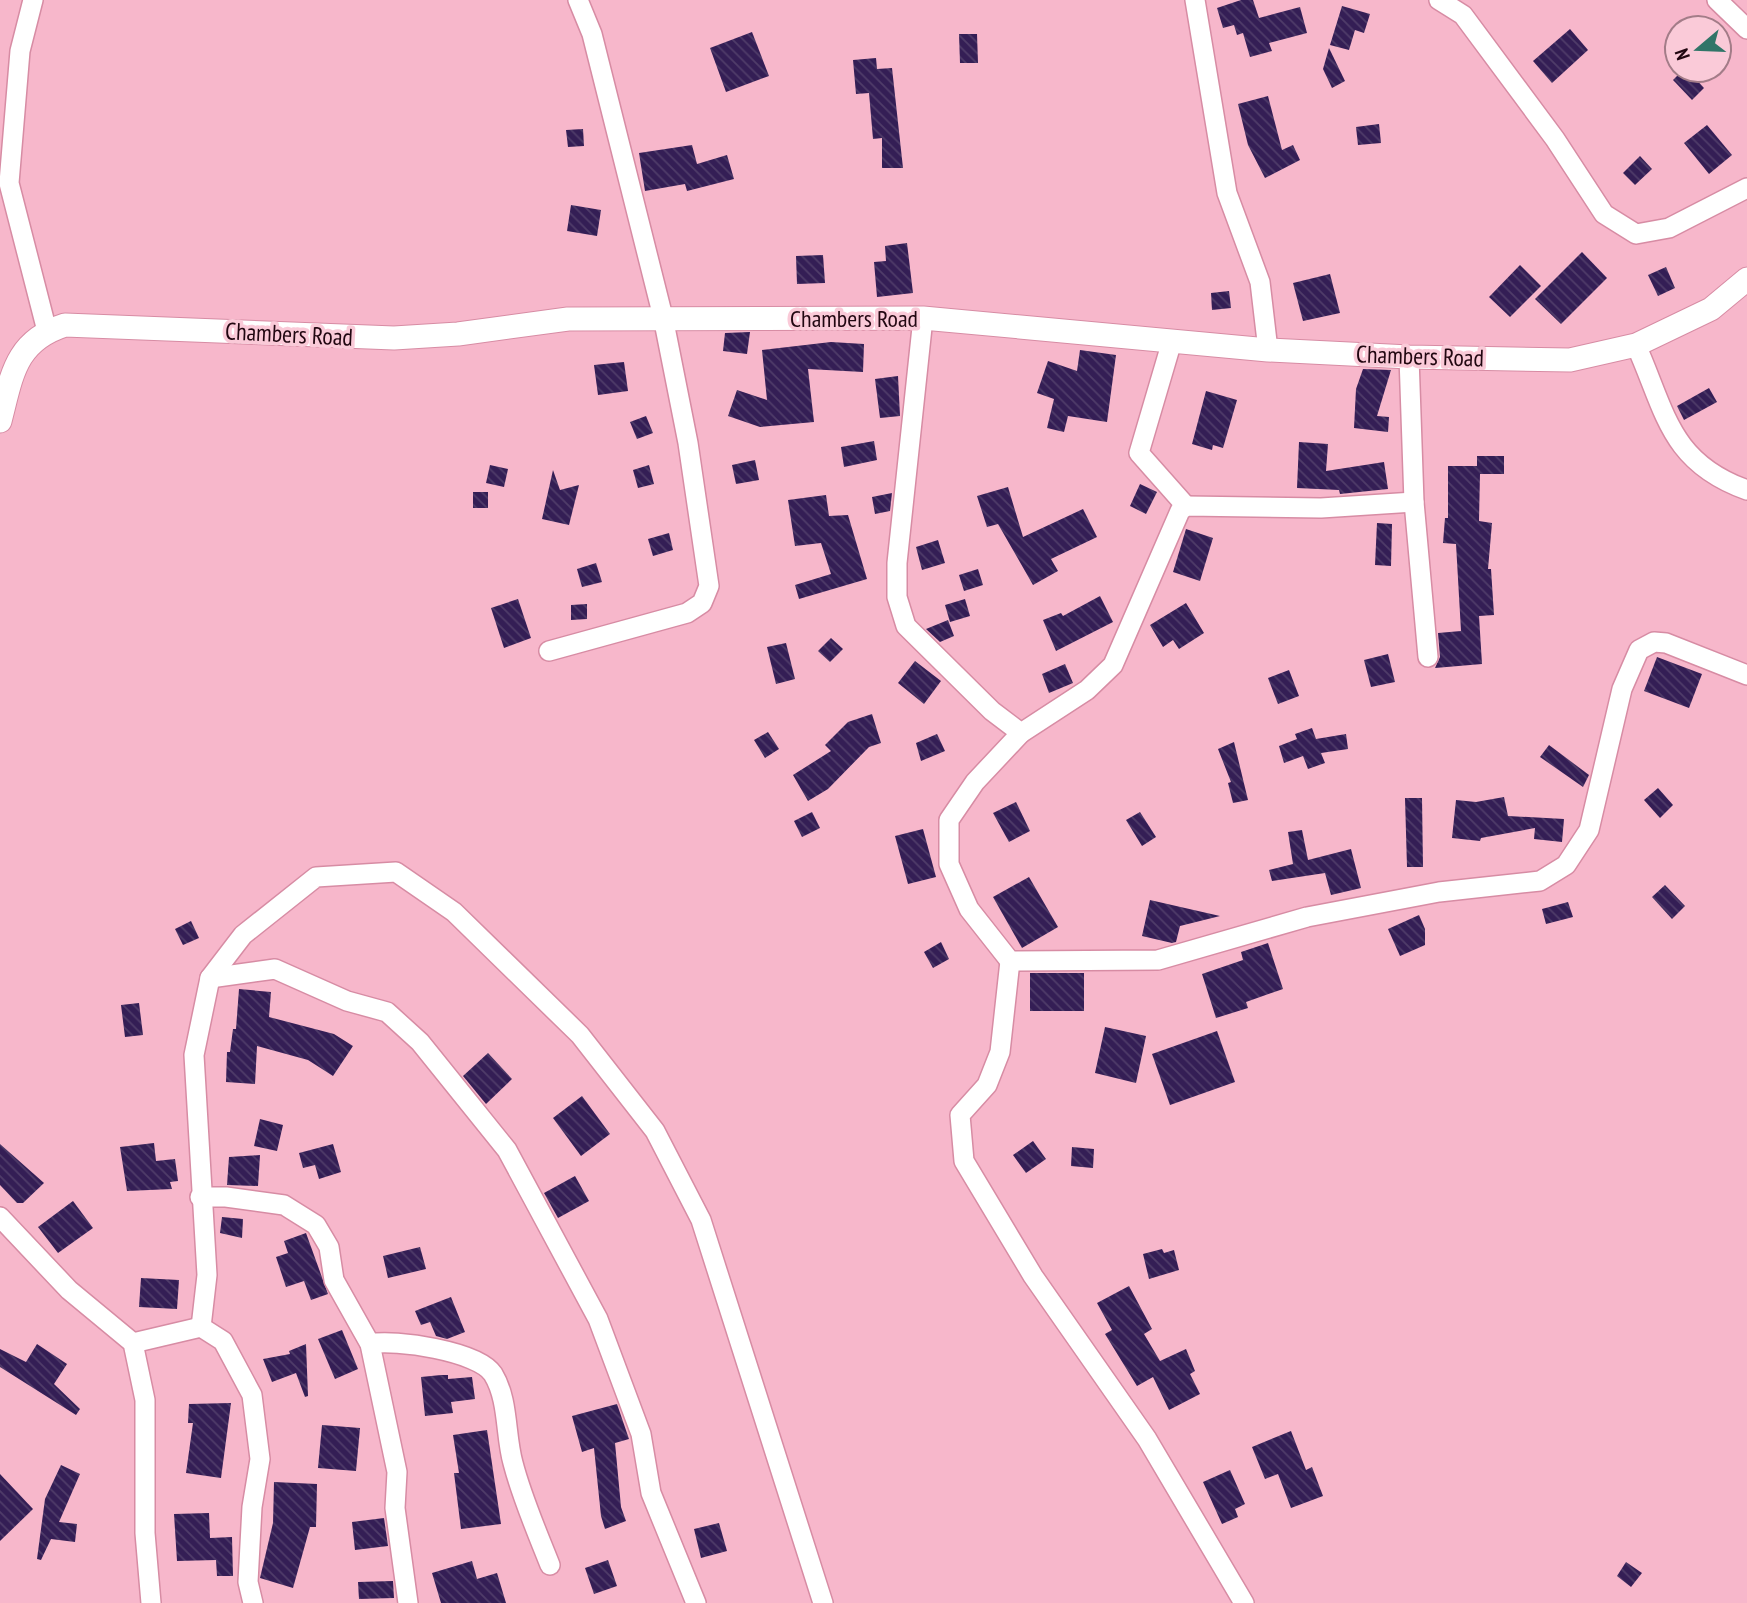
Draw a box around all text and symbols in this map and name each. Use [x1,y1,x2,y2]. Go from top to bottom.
north arrow [1663,14,1733,84]
text: N [1669,46,1695,63]
street label: Chambers Road [790,303,918,334]
street label: Chambers Road [224,315,354,353]
street label: Chambers Road [1356,338,1484,374]

